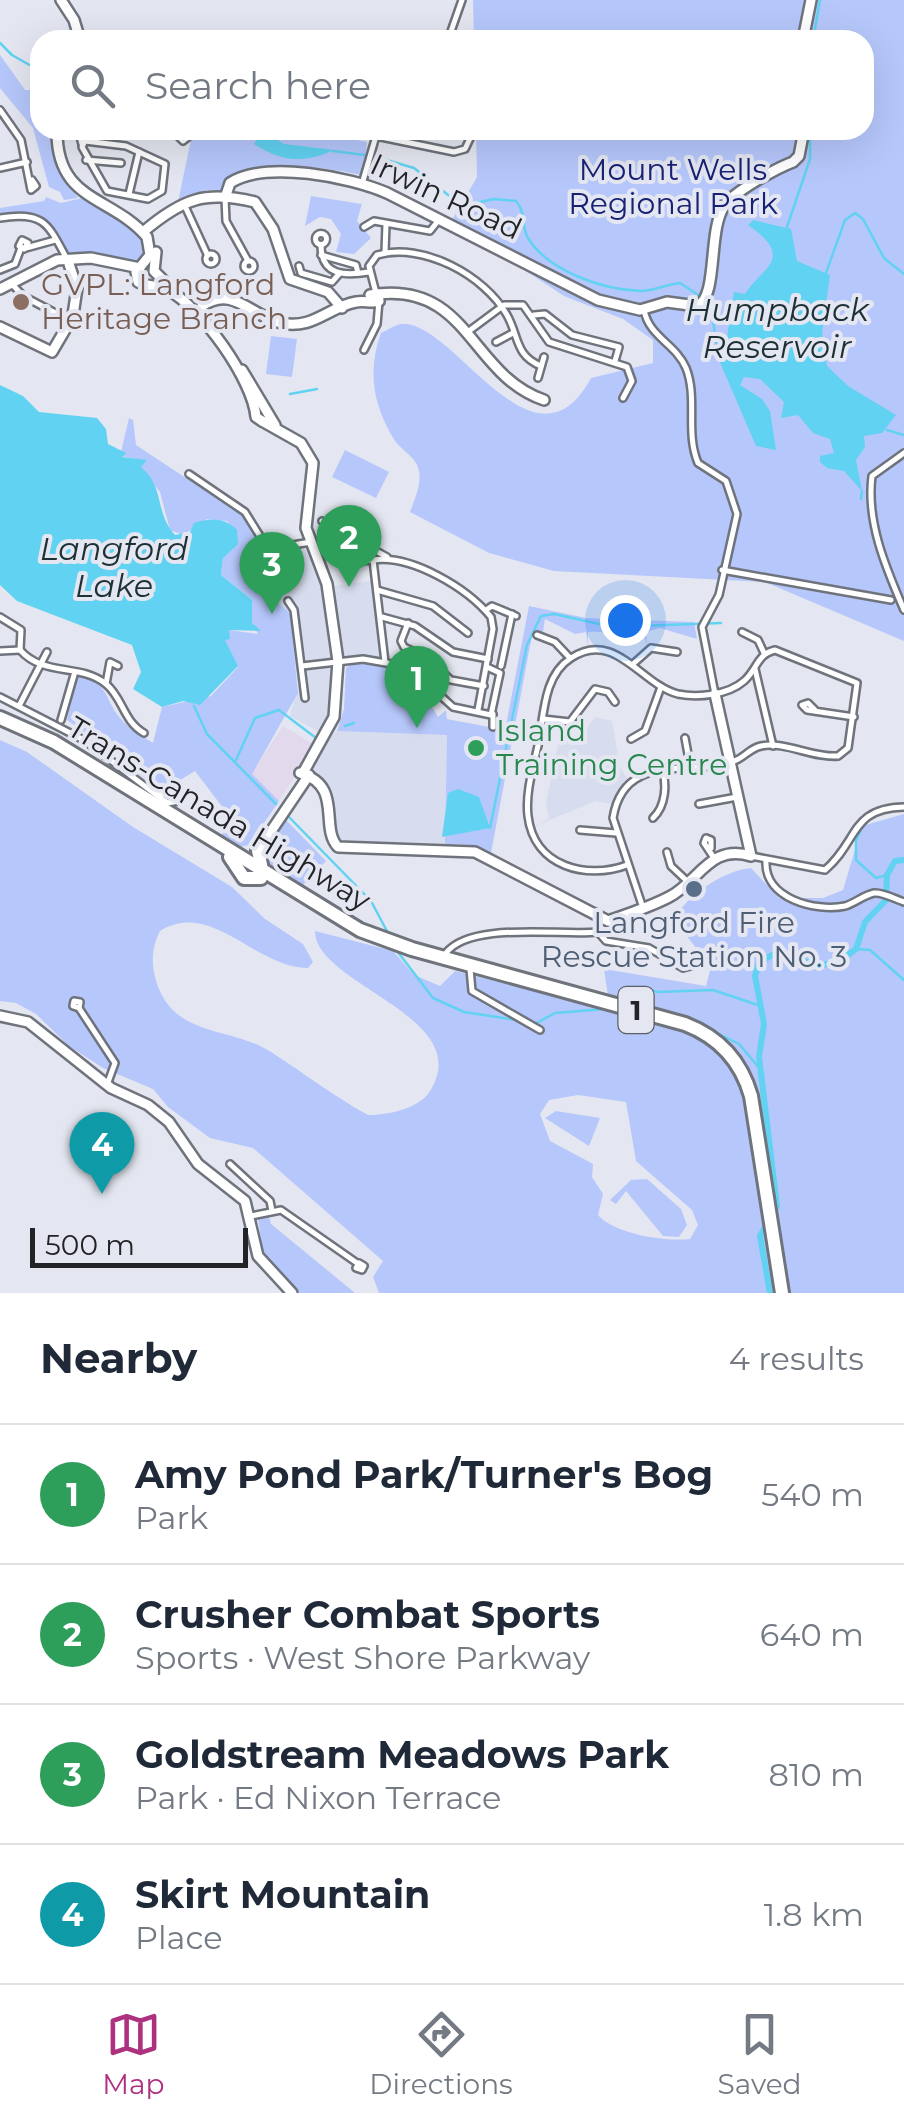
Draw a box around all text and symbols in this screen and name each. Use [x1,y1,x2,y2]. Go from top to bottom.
search box [30,30,874,140]
icon: search [65,58,120,113]
text: Search here [145,62,371,109]
street label: Irwin Road [365,145,528,248]
park label: Mount Wells Regional Park [568,151,778,222]
place label: GVPL: Langford Heritage Branch [41,266,287,337]
water label: Humpback Reservoir [685,290,871,366]
marker: GVPL: Langford Heritage Branch [10,291,32,313]
pin: 2 [316,504,382,587]
water label: Langford Lake [40,529,189,605]
pin: 3 [240,532,304,614]
your location [600,595,651,646]
pin: 1 [384,646,450,728]
street label: Trans-Canada Highway [61,708,378,919]
place label: Island Training Centre [496,712,727,783]
marker: Island Training Centre [465,737,487,759]
marker: Langford Fire Rescue Station No. 3 [683,878,705,900]
place label: Langford Fire Rescue Station No. 3 [541,904,847,975]
road number: 1 [618,987,654,1033]
pin: 4 [70,1112,134,1194]
scale bar [30,1223,248,1268]
text: 500 m [45,1228,135,1262]
text: Nearby [40,1332,197,1384]
text: 4 results [729,1339,864,1378]
text: Amy Pond Park/Turner's Bog [135,1451,713,1498]
text: 1 [66,1475,79,1514]
text: 540 m [761,1475,864,1514]
text: Park [135,1498,208,1537]
text: Crusher Combat Sports [135,1591,600,1638]
text: 2 [63,1615,82,1654]
text: 640 m [760,1615,864,1654]
text: Sports · West Shore Parkway [135,1638,590,1677]
text: Goldstream Meadows Park [135,1731,669,1778]
text: 3 [63,1755,82,1794]
text: 810 m [769,1755,864,1794]
text: Park · Ed Nixon Terrace [135,1778,501,1817]
text: Skirt Mountain [135,1871,430,1918]
text: 4 [61,1895,84,1934]
text: 1.8 km [764,1895,864,1934]
text: Place [135,1918,223,1957]
tab: Map [102,2007,165,2101]
tab: Directions [369,2007,513,2101]
tab: Saved [717,2007,802,2101]

